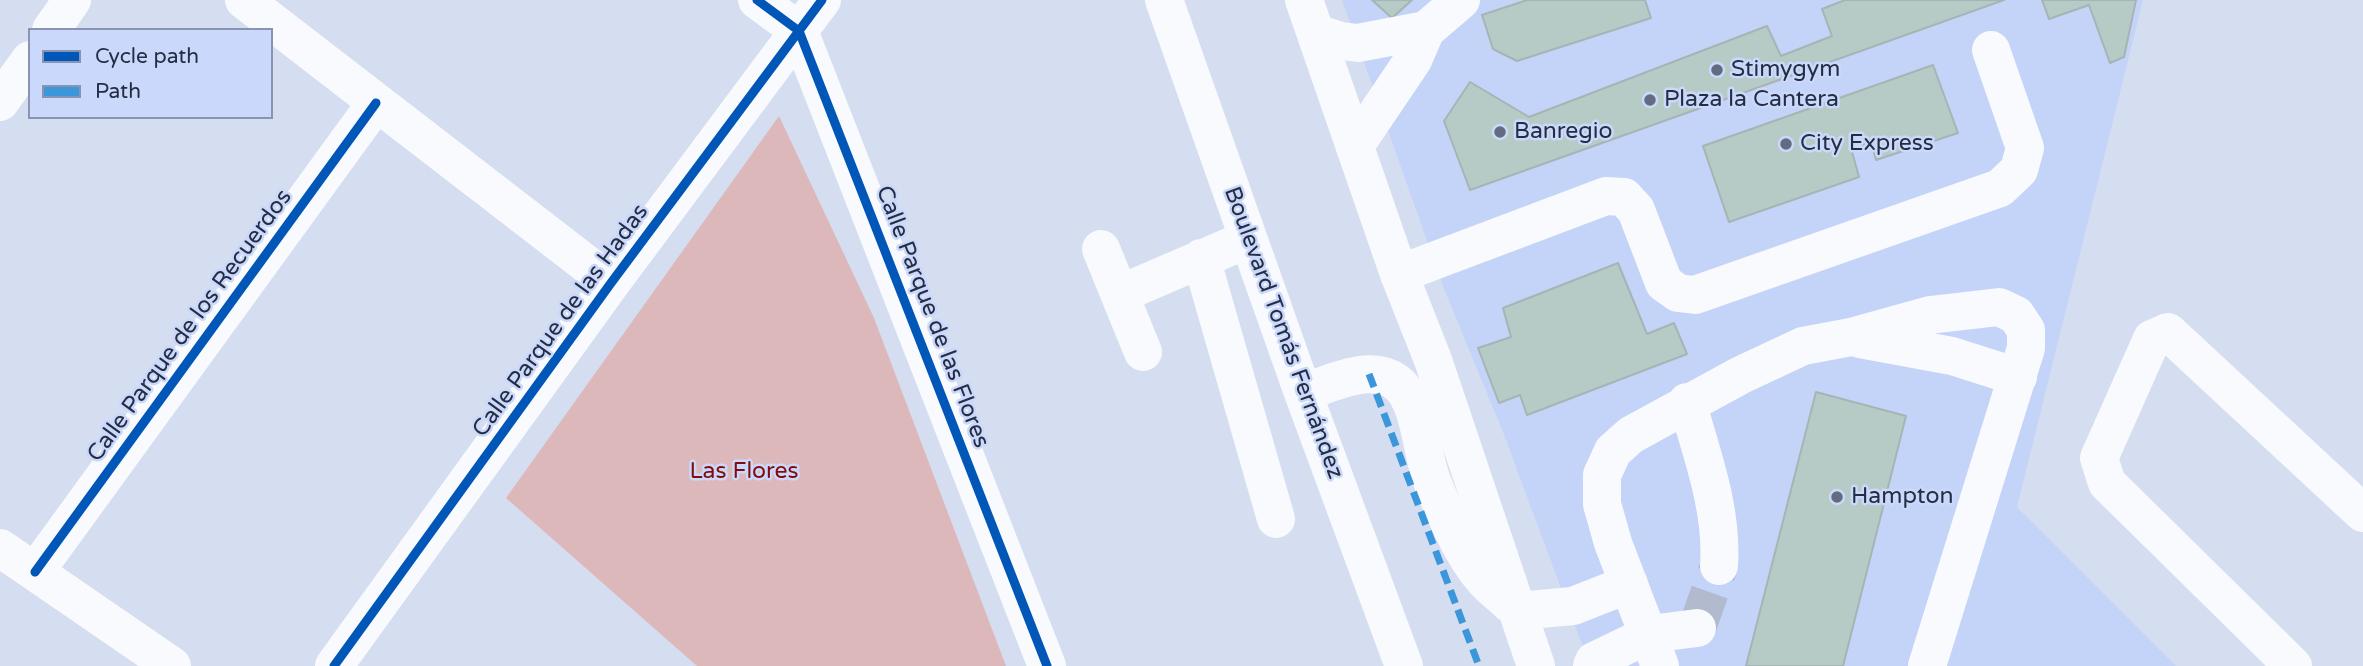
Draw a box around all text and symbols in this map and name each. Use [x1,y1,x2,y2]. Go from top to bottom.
legend [28,28,273,119]
text: Cycle path [95,44,199,69]
place label: Stimygym [1731,56,1840,84]
marker: Stimygym [1709,62,1725,78]
text: Path [95,79,141,104]
place label: Plaza la Cantera [1664,86,1839,114]
marker: Plaza la Cantera [1642,92,1658,108]
place label: Banregio [1514,118,1613,146]
marker: Banregio [1492,124,1508,140]
place label: City Express [1800,130,1934,158]
marker: City Express [1778,136,1794,152]
street label: Calle Parque de las Flores [869,182,995,452]
street label: Boulevard Tomás Fernández [1217,183,1349,483]
street label: Calle Parque de los Recuerdos [82,184,298,468]
street label: Calle Parque de las Hadas [467,199,655,443]
park label: Las Flores [689,458,799,486]
place label: Hampton [1851,483,1953,511]
marker: Hampton [1829,489,1845,505]

